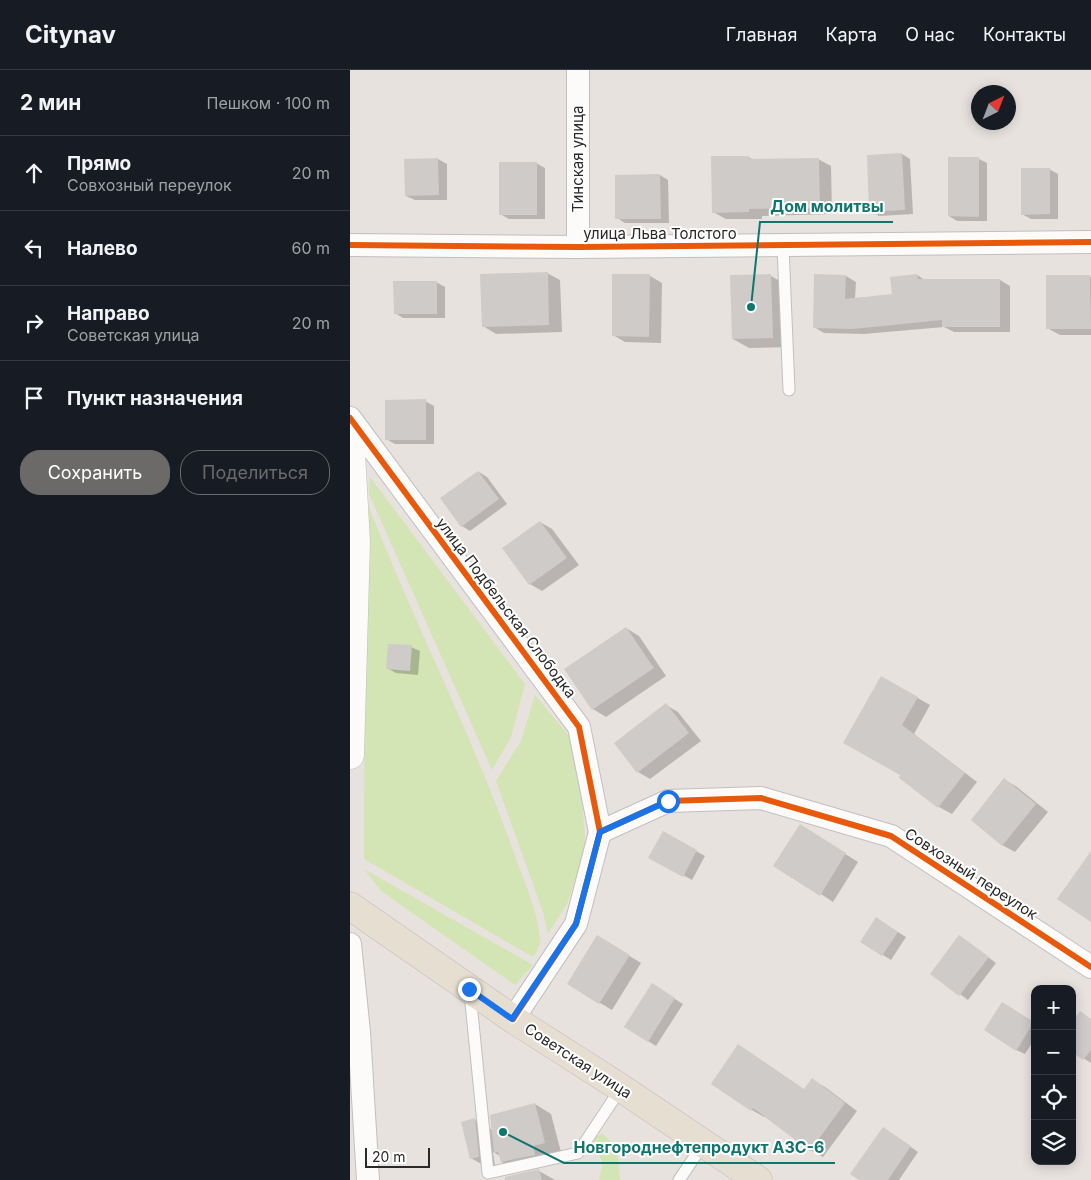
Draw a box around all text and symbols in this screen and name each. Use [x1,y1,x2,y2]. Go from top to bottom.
text: Citynav [25,20,116,49]
text: Главная [726,24,797,45]
text: Карта [825,24,877,45]
text: О нас [905,24,955,45]
text: Контакты [983,24,1066,45]
north arrow [971,85,1016,130]
text: 2 мин [20,90,81,115]
text: Пешком · 100 m [207,93,330,113]
street label: Тинская улица [568,106,587,212]
text: Прямо [67,152,131,175]
icon: ahead [20,159,48,187]
text: 20 m [292,163,330,183]
text: Совхозный переулок [67,175,232,195]
callout: Дом молитвы [760,191,893,222]
text: Дом молитвы [770,196,884,216]
street label: улица Льва Толстого [583,224,737,243]
icon: left [20,234,48,262]
text: Налево [67,237,138,260]
text: 60 m [291,238,330,258]
text: Направо [67,302,150,325]
icon: right [20,309,48,337]
text: 20 m [292,313,330,333]
text: Советская улица [67,325,199,345]
icon: arrive [20,384,48,412]
text: Пункт назначения [67,387,243,410]
button: Сохранить [20,450,170,495]
button: Поделиться [180,450,330,495]
street label: улица Подбельская Слободка [432,514,581,702]
route start [657,790,680,813]
street label: Совхозный переулок [901,824,1041,924]
route end [458,978,481,1001]
map controls [1031,985,1076,1165]
button: + [1031,985,1076,1030]
street label: Советская улица [521,1019,636,1102]
button: − [1031,1030,1076,1075]
button: locate [1031,1075,1076,1120]
button: layers [1031,1120,1076,1165]
callout: Новгороднефтепродукт АЗС-6 [564,1132,835,1163]
text: Новгороднефтепродукт АЗС-6 [574,1137,824,1157]
scale bar [365,1145,430,1168]
text: 20 m [372,1148,406,1165]

